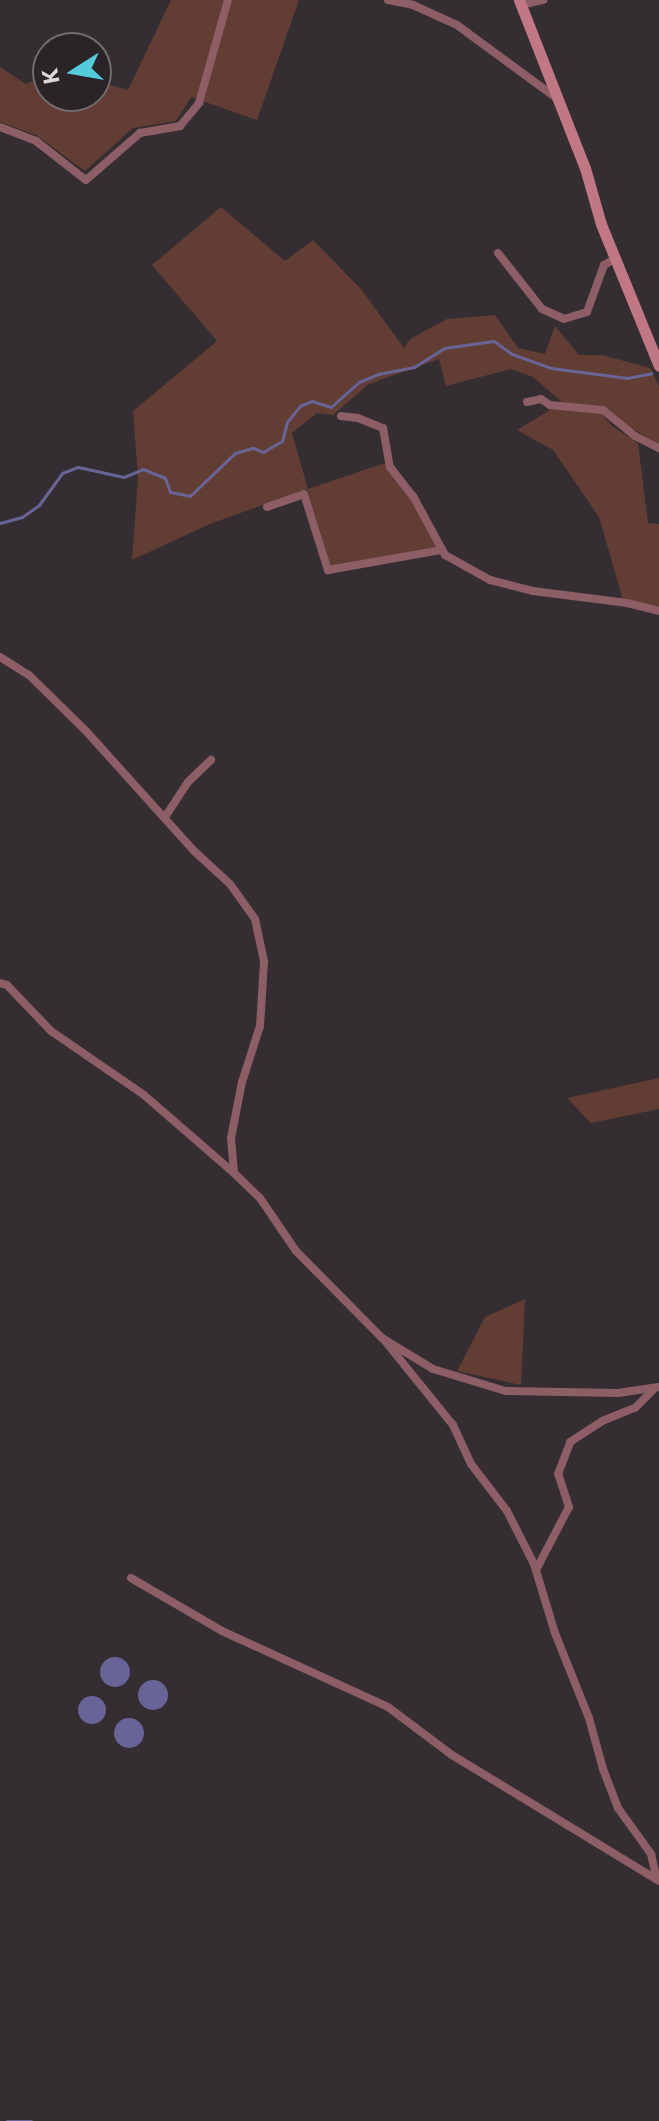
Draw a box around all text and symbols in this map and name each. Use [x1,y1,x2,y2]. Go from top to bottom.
north arrow [32,32,112,112]
text: K [35,66,65,86]

